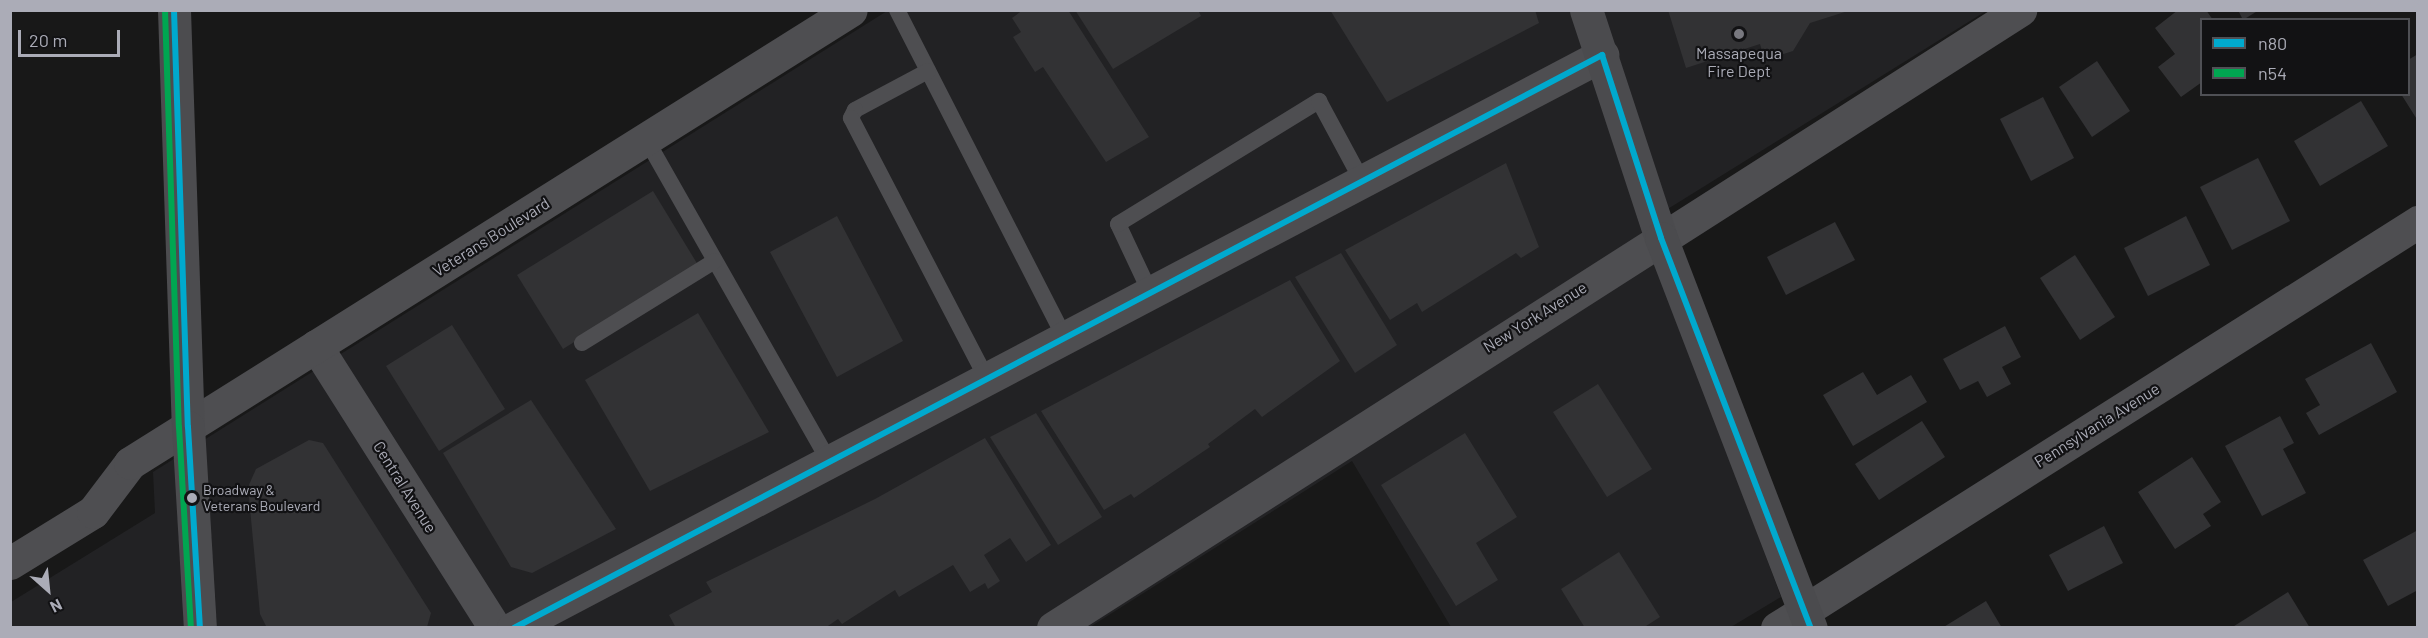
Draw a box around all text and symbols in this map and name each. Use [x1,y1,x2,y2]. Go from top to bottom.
scale bar [21,18,123,56]
legend [2200,18,2410,96]
marker: Massapequa Fire Dept [1732,27,1746,41]
text: 20 m [29,29,67,51]
text: n80 [2258,32,2287,54]
place label: Massapequa Fire Dept [1696,43,1782,81]
text: n54 [2258,62,2287,84]
street label: Veterans Boulevard [429,193,553,281]
street label: New York Avenue [1480,277,1590,357]
street label: Pennsylvania Avenue [2031,379,2163,471]
street label: Central Avenue [369,438,441,536]
place label: Broadway & Veterans Boulevard [203,482,320,514]
marker: Broadway & Veterans Boulevard [186,492,198,504]
north arrow [18,560,78,620]
text: N [47,596,65,617]

